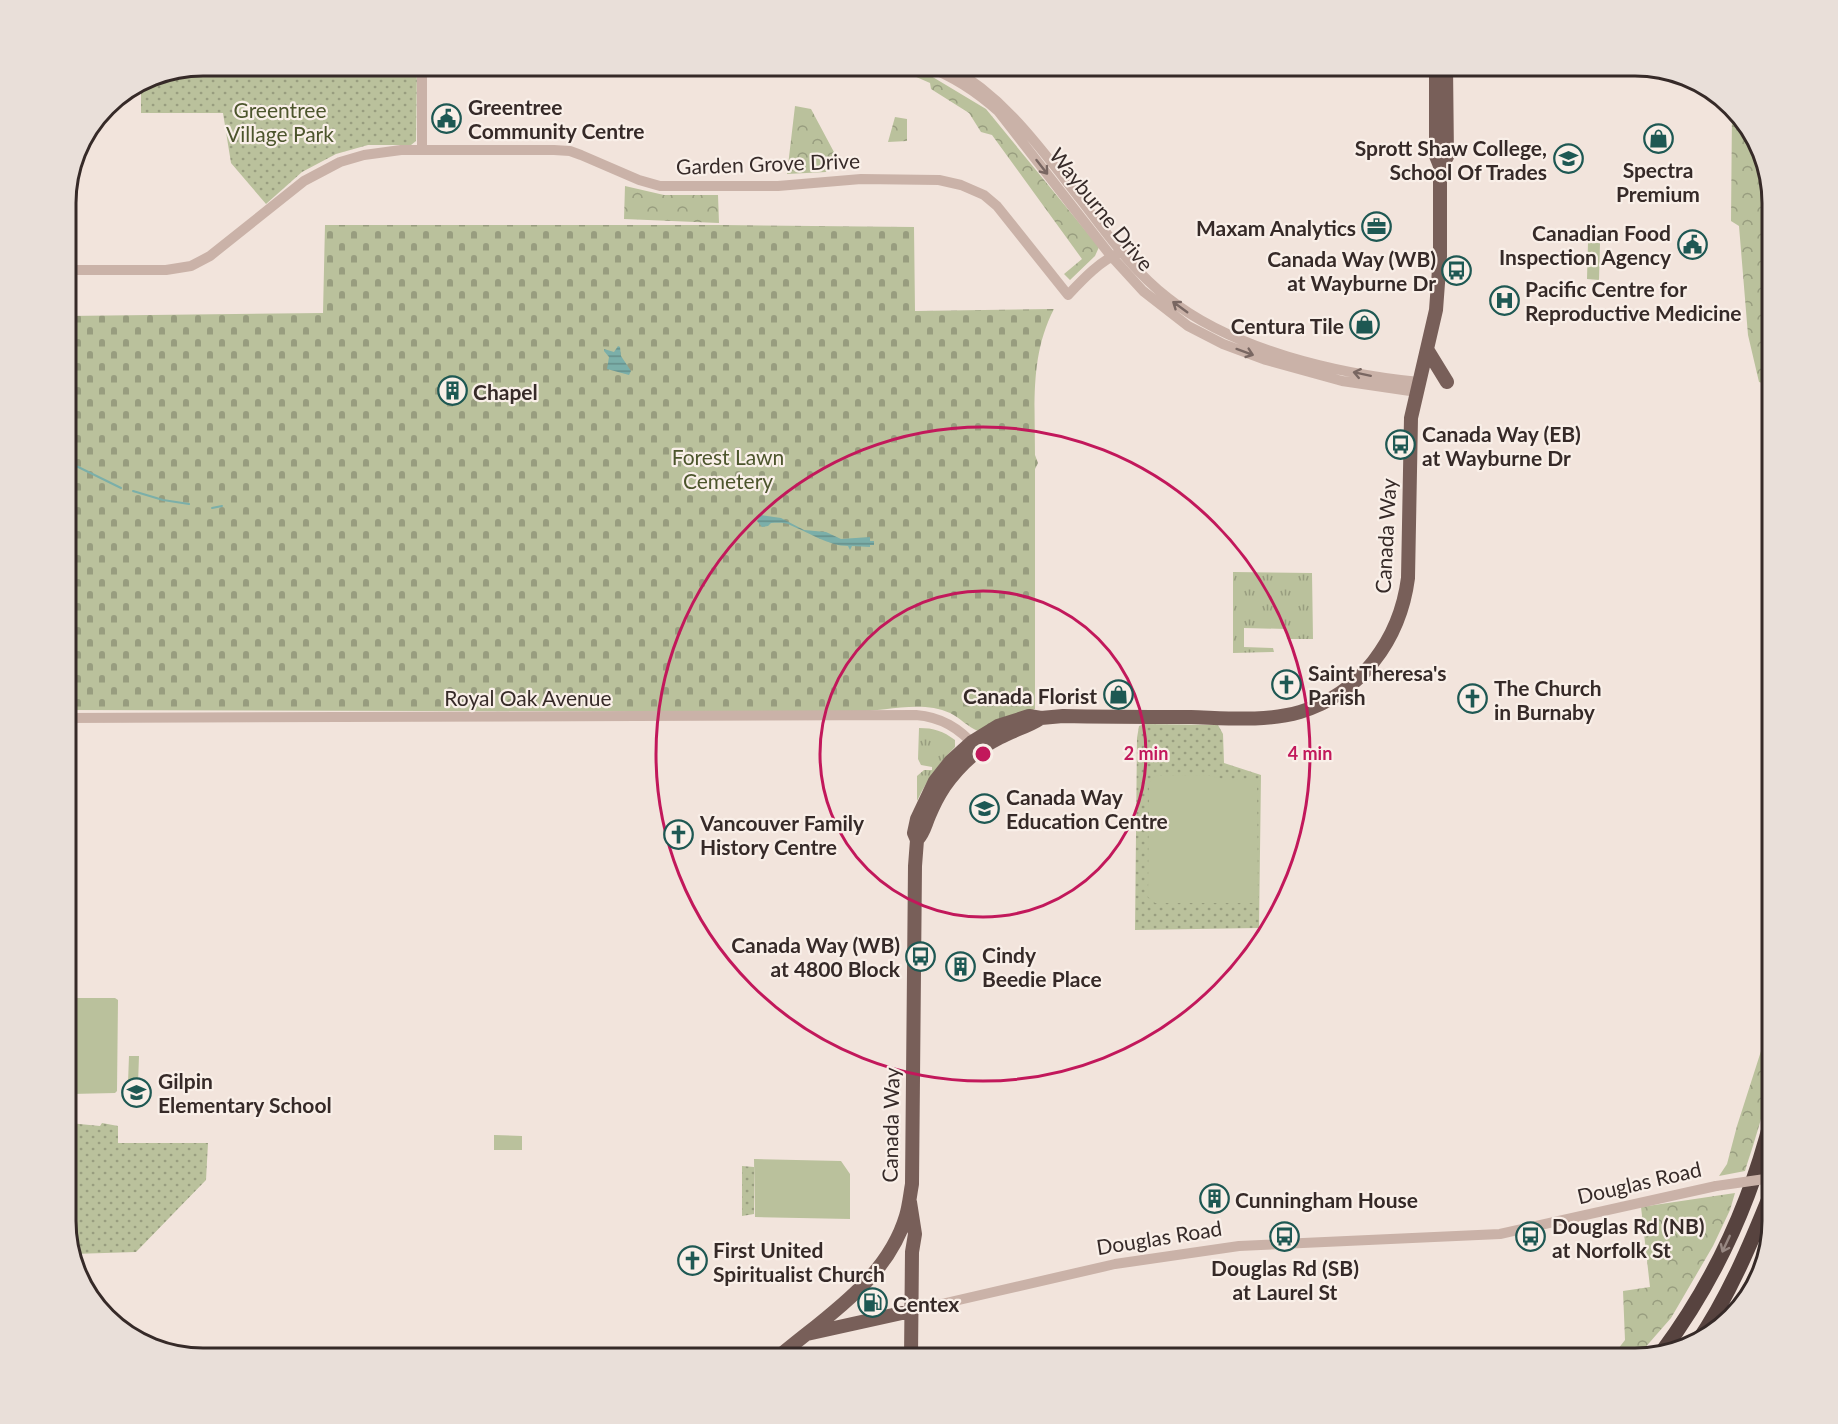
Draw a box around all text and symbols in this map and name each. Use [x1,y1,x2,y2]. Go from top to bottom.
place label: Greentree Community Centre [468,94,645,143]
park label: Greentree Village Park [226,97,334,146]
public building icon: Greentree Community Centre [431,102,463,134]
shop icon: Spectra Premium [1642,122,1674,154]
place label: Sprott Shaw College, School Of Trades [1355,135,1547,184]
street label: Wayburne Drive [1045,142,1159,276]
school or university icon: Sprott Shaw College, School Of Trades [1552,143,1584,175]
street label: Garden Grove Drive [676,147,860,179]
place label: Spectra Premium [1616,157,1700,206]
one-way arrow [1036,158,1048,174]
office icon: Maxam Analytics [1361,211,1393,243]
place label: Maxam Analytics [1196,215,1356,240]
place label: Canadian Food Inspection Agency [1499,220,1672,269]
public building icon: Canadian Food Inspection Agency [1676,228,1708,260]
place label: Canada Way (WB) at Wayburne Dr [1267,246,1436,295]
bus stop icon: Canada Way (WB) at Wayburne Dr [1441,254,1473,286]
place label: Pacific Centre for Reproductive Medicine [1525,276,1742,325]
hospital icon: Pacific Centre for Reproductive Medicine [1488,284,1520,316]
one-way arrow [1172,301,1189,313]
shop icon: Centura Tile [1349,309,1381,341]
place label: Centura Tile [1231,313,1344,338]
one-way arrow [1236,348,1254,359]
one-way arrow [1352,367,1371,379]
building icon: Chapel [436,375,468,407]
place label: Chapel [473,379,538,404]
place label: Canada Way (EB) at Wayburne Dr [1422,421,1581,470]
bus stop icon: Canada Way (EB) at Wayburne Dr [1385,429,1417,461]
park label: Forest Lawn Cemetery [672,444,784,493]
street label: Canada Way [1369,478,1401,594]
place label: Saint Theresa's Parish [1308,660,1447,709]
church icon: Saint Theresa's Parish [1271,668,1303,700]
place label: The Church in Burnaby [1494,675,1602,724]
shop icon: Canada Florist [1102,679,1134,711]
place label: Canada Florist [963,683,1097,708]
church icon: The Church in Burnaby [1457,683,1489,715]
street label: Royal Oak Avenue [444,685,612,710]
text: 2 min [1124,742,1168,764]
text: 4 min [1288,742,1332,764]
centre of rings [973,744,993,764]
place label: Canada Way Education Centre [1006,784,1168,833]
school or university icon: Canada Way Education Centre [969,792,1001,824]
place label: Vancouver Family History Centre [699,810,865,859]
church icon: Vancouver Family History Centre [663,818,695,850]
place label: Canada Way (WB) at 4800 Block [731,932,901,981]
bus stop icon: Canada Way (WB) at 4800 Block [905,940,937,972]
place label: Cindy Beedie Place [982,942,1102,991]
building icon: Cindy Beedie Place [945,950,977,982]
street label: Canada Way [876,1067,904,1183]
place label: Gilpin Elementary School [158,1068,332,1117]
school or university icon: Gilpin Elementary School [121,1076,153,1108]
street label: Douglas Road [1574,1156,1704,1208]
building icon: Cunningham House [1198,1183,1230,1215]
place label: Cunningham House [1235,1187,1418,1212]
place label: Douglas Rd (NB) at Norfolk St [1552,1213,1705,1262]
street label: Douglas Road [1094,1215,1224,1259]
bus stop icon: Douglas Rd (SB) at Laurel St [1269,1220,1301,1252]
bus stop icon: Douglas Rd (NB) at Norfolk St [1515,1221,1547,1253]
one-way arrow [1720,1234,1732,1252]
place label: First United Spiritualist Church [713,1237,885,1286]
church icon: First United Spiritualist Church [676,1245,708,1277]
place label: Douglas Rd (SB) at Laurel St [1211,1255,1359,1304]
fuel station icon: Centex [856,1287,888,1319]
place label: Centex [893,1291,959,1316]

